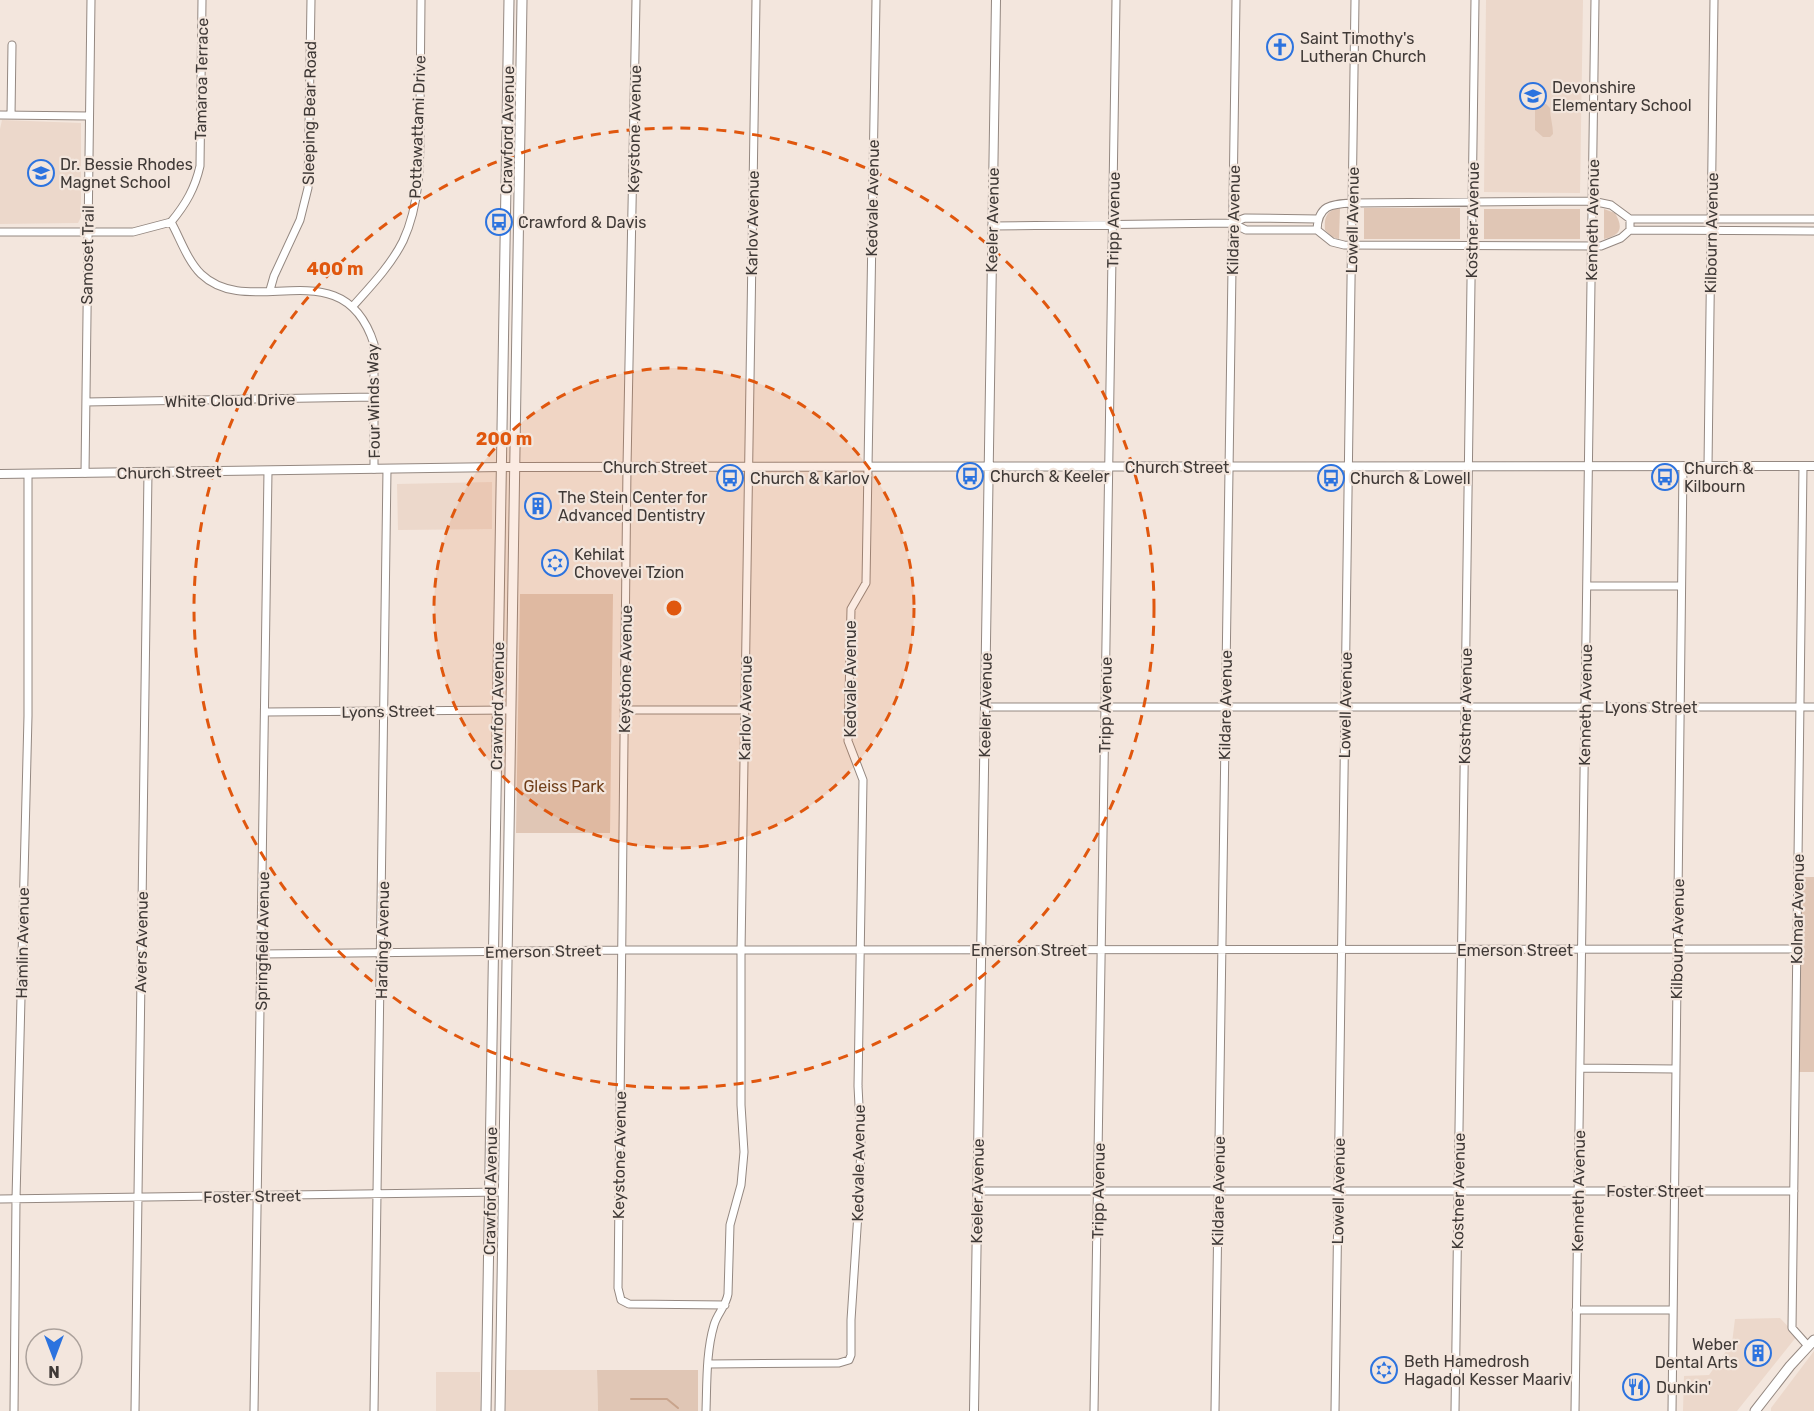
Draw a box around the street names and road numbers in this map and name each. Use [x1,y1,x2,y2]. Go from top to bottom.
street label: Tamaroa Terrace [191,18,212,140]
street label: Sleeping Bear Road [299,41,320,185]
street label: Pottawattami Drive [405,55,430,199]
street label: Keystone Avenue [624,65,645,193]
street label: Crawford Avenue [497,66,518,194]
street label: Kedvale Avenue [862,139,883,257]
street label: Kenneth Avenue [1582,159,1603,281]
street label: Kostner Avenue [1462,161,1483,278]
street label: Kildare Avenue [1223,165,1244,275]
street label: Lowell Avenue [1342,166,1363,274]
street label: Keeler Avenue [982,167,1003,273]
street label: Karlov Avenue [742,170,763,276]
street label: Tripp Avenue [1103,172,1124,268]
street label: Kilbourn Avenue [1701,172,1722,294]
street label: Samoset Trail [77,205,98,305]
street label: Four Winds Way [363,343,384,459]
street label: White Cloud Drive [164,390,296,411]
street label: Church Street [603,458,707,477]
street label: Church Street [1125,458,1229,477]
street label: Church Street [116,462,222,483]
street label: Keystone Avenue [615,605,636,733]
street label: Kedvale Avenue [841,620,860,738]
street label: Crawford Avenue [487,642,508,770]
street label: Kenneth Avenue [1575,644,1596,766]
street label: Kostner Avenue [1455,647,1476,764]
street label: Kildare Avenue [1215,650,1236,760]
street label: Lowell Avenue [1335,651,1356,759]
street label: Keeler Avenue [975,652,996,758]
street label: Karlov Avenue [735,655,756,761]
street label: Tripp Avenue [1095,657,1116,753]
street label: Lyons Street [1604,698,1698,717]
street label: Lyons Street [341,701,435,722]
street label: Kolmar Avenue [1787,854,1808,964]
street label: Springfield Avenue [252,871,273,1011]
street label: Kilbourn Avenue [1667,878,1688,1000]
street label: Harding Avenue [372,881,393,999]
street label: Hamlin Avenue [12,887,33,999]
street label: Avers Avenue [131,891,152,993]
street label: Emerson Street [485,941,601,962]
street label: Emerson Street [971,941,1087,960]
street label: Emerson Street [1457,941,1573,960]
street label: Keystone Avenue [609,1091,630,1219]
street label: Kedvale Avenue [848,1104,869,1222]
street label: Crawford Avenue [480,1127,501,1255]
street label: Kenneth Avenue [1568,1130,1589,1252]
street label: Kostner Avenue [1448,1132,1469,1249]
street label: Kildare Avenue [1208,1136,1229,1246]
street label: Lowell Avenue [1328,1137,1349,1245]
street label: Keeler Avenue [967,1138,988,1244]
street label: Tripp Avenue [1088,1143,1109,1239]
street label: Foster Street [1606,1182,1704,1201]
street label: Foster Street [203,1186,301,1207]

